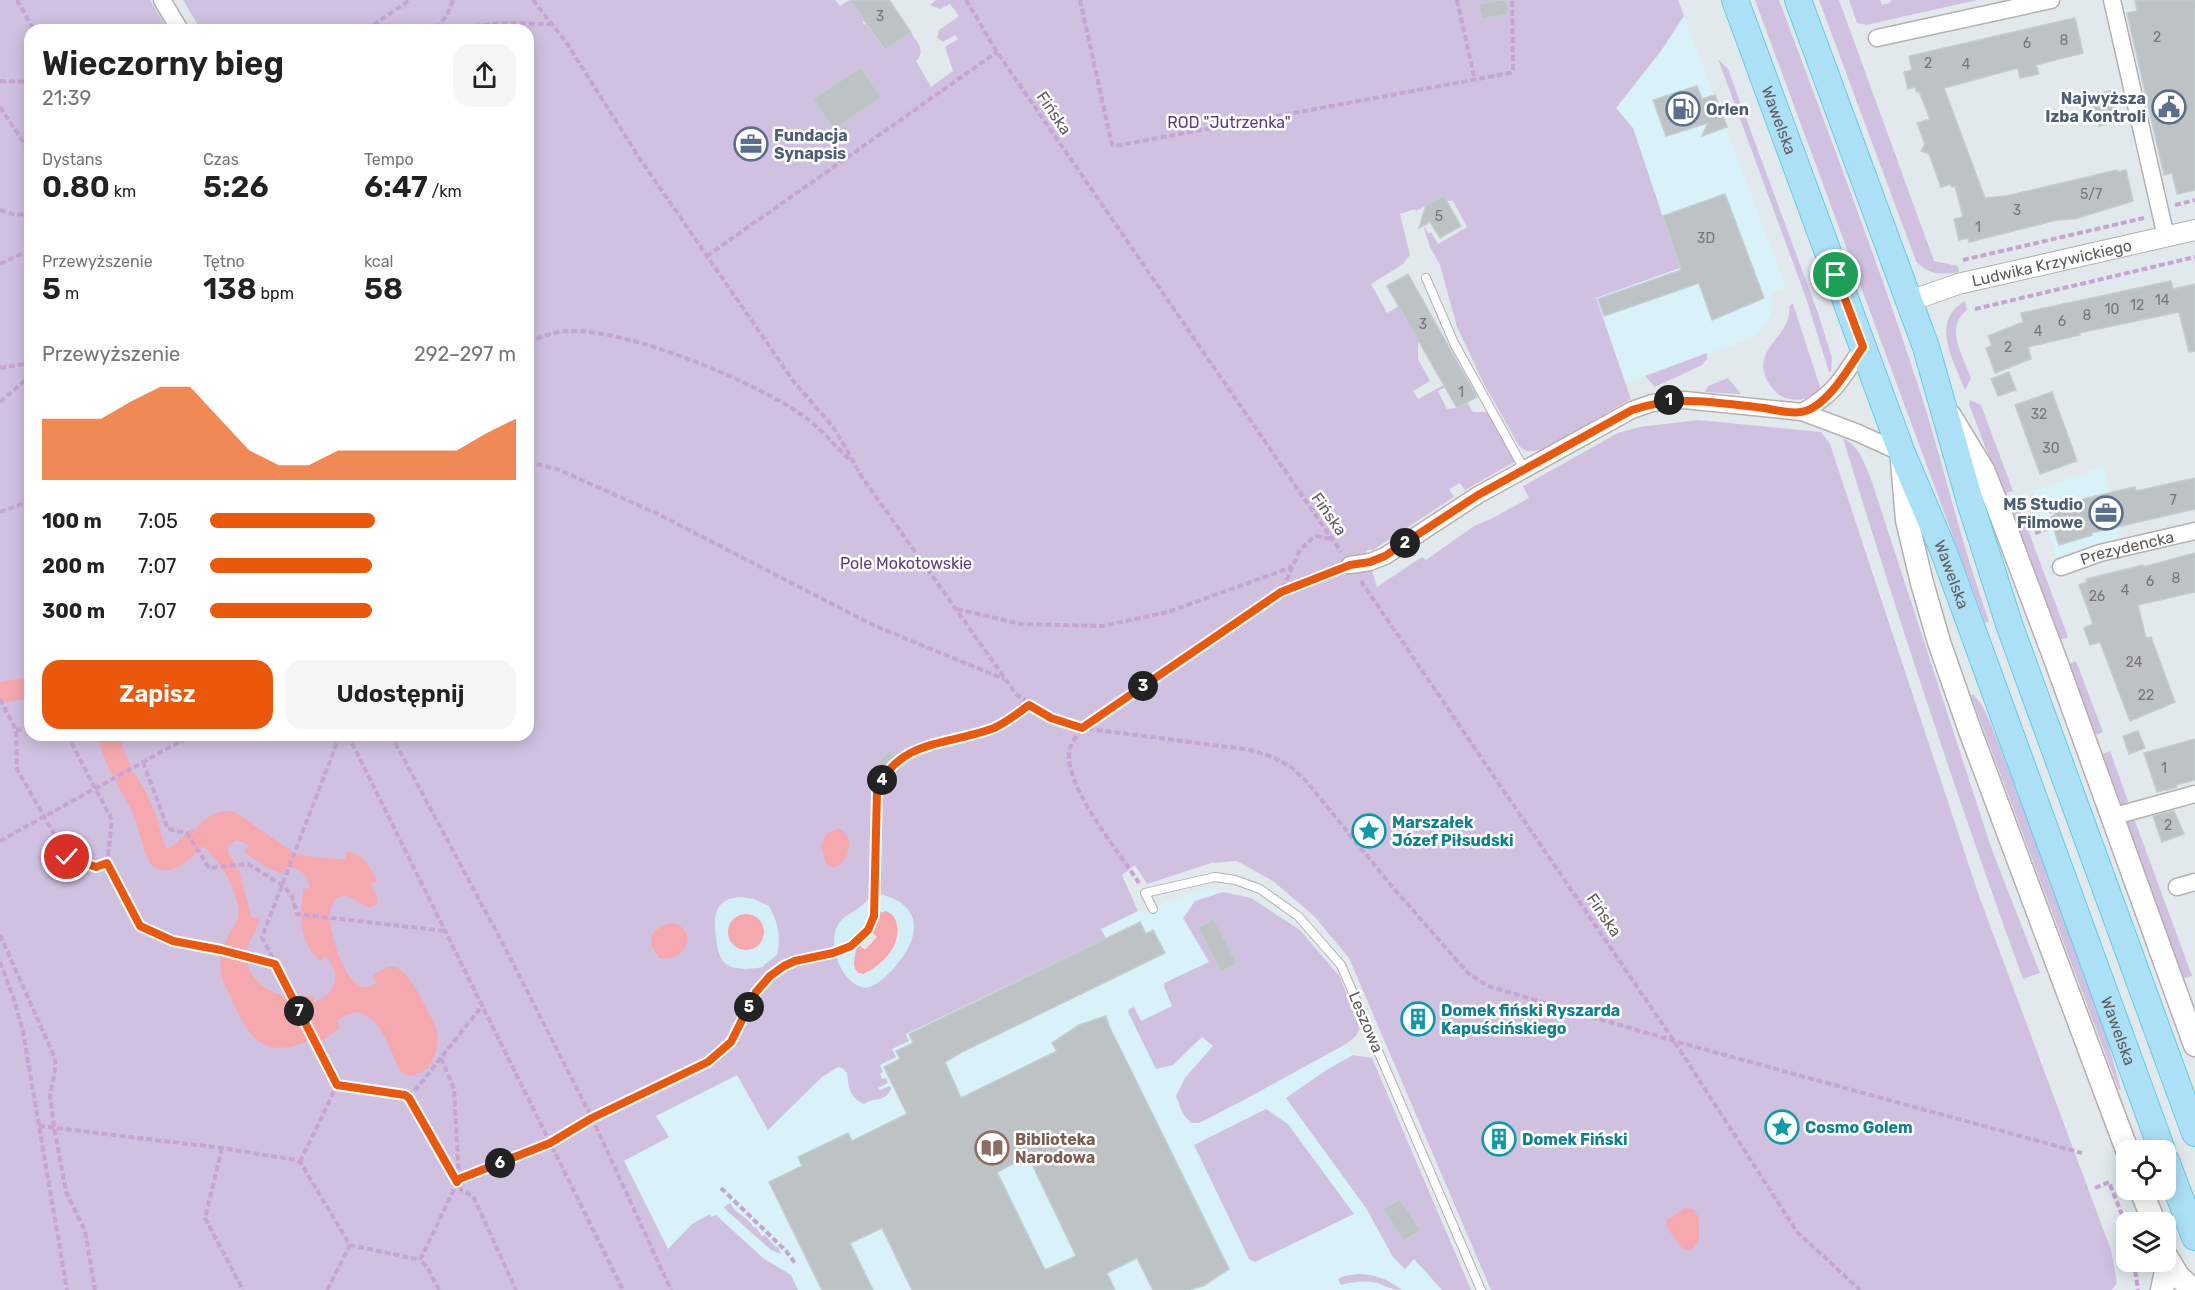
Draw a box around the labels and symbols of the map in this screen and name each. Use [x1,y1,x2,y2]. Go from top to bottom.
house number: 3 [876,8,884,25]
house number: 2 [2153,29,2161,46]
house number: 8 [2060,32,2069,49]
house number: 6 [2023,35,2031,52]
house number: 2 [1924,55,1932,72]
house number: 4 [1962,56,1971,73]
street label: Wawelska [1758,83,1801,157]
street label: Fińska [1033,88,1075,138]
place label: Najwyższa Izba Kontroli [2045,89,2146,126]
public building icon: Najwyższa Izba Kontroli [2151,89,2187,125]
fuel station icon: Orlen [1665,91,1701,127]
place label: Orlen [1706,100,1749,119]
park label: ROD "Jutrzenka" [1167,113,1291,132]
office icon: Fundacja Synapsis [733,126,769,162]
place label: Fundacja Synapsis [774,126,848,163]
house number: 5/7 [2080,186,2102,203]
house number: 3 [2013,202,2021,219]
house number: 5 [1435,208,1443,225]
house number: 1 [1975,219,1981,236]
house number: 3D [1697,230,1715,247]
street label: Ludwika Krzywickiego [1970,235,2134,290]
pin [1810,249,1861,300]
house number: 14 [2155,292,2170,309]
house number: 12 [2130,297,2144,314]
house number: 10 [2105,301,2120,318]
house number: 8 [2083,307,2092,324]
house number: 6 [2058,313,2066,330]
house number: 3 [1419,316,1427,333]
house number: 4 [2034,323,2043,340]
house number: 2 [2004,339,2012,356]
house number: 1 [1458,384,1464,401]
pin: 1 [1654,385,1684,415]
house number: 32 [2031,406,2047,423]
house number: 30 [2042,440,2060,457]
street label: Fińska [1307,489,1351,539]
house number: 7 [2169,492,2177,509]
place label: M5 Studio Filmowe [2003,495,2083,532]
office icon: M5 Studio Filmowe [2088,495,2124,531]
street label: Prezydencka [2078,527,2176,569]
pin: 2 [1390,528,1420,558]
street label: Wawelska [1930,537,1973,611]
park label: Pole Mokotowskie [840,554,972,573]
house number: 8 [2172,570,2181,587]
house number: 6 [2146,573,2154,590]
house number: 4 [2121,582,2130,599]
house number: 26 [2089,588,2105,605]
house number: 24 [2126,654,2143,671]
pin: 3 [1128,671,1158,701]
house number: 22 [2138,687,2154,704]
house number: 1 [2161,760,2167,777]
pin: 4 [867,765,897,795]
place icon: Marszałek Józef Piłsudski [1351,813,1387,849]
place label: Marszałek Józef Piłsudski [1392,813,1514,850]
house number: 2 [2164,817,2172,834]
pin [41,831,92,882]
street label: Fińska [1583,890,1625,940]
street label: Leszowa [1345,989,1387,1055]
pin: 5 [734,992,764,1022]
street label: Wawelska [2097,994,2140,1068]
pin: 7 [284,996,314,1026]
building icon: Domek fiński Ryszarda Kapuścińskiego [1400,1001,1436,1037]
place label: Domek fiński Ryszarda Kapuścińskiego [1441,1001,1620,1038]
place icon: Cosmo Golem [1764,1109,1800,1145]
place label: Cosmo Golem [1805,1118,1913,1137]
building icon: Domek Fiński [1481,1121,1517,1157]
library icon: Biblioteka Narodowa [974,1130,1010,1166]
place label: Biblioteka Narodowa [1015,1130,1095,1167]
place label: Domek Fiński [1522,1130,1628,1149]
pin: 6 [485,1148,515,1178]

